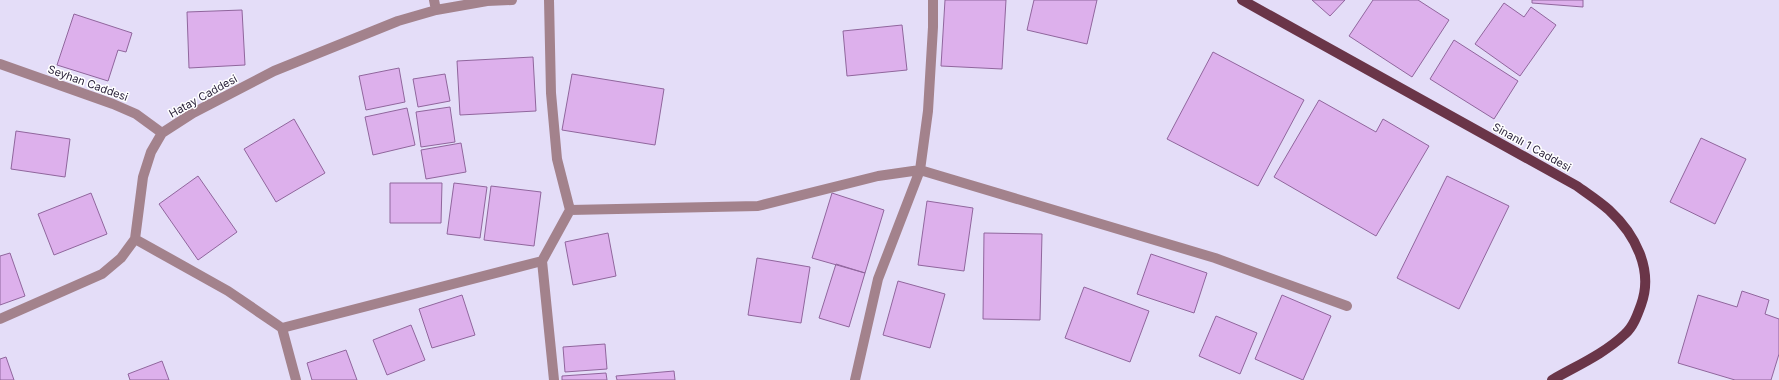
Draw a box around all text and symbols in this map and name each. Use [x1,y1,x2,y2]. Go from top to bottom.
street label: Seyhan Caddesi [46,62,130,104]
street label: Hatay Caddesi [166,71,240,121]
street label: Sinanlı 1 Caddesi [1490,120,1574,174]

